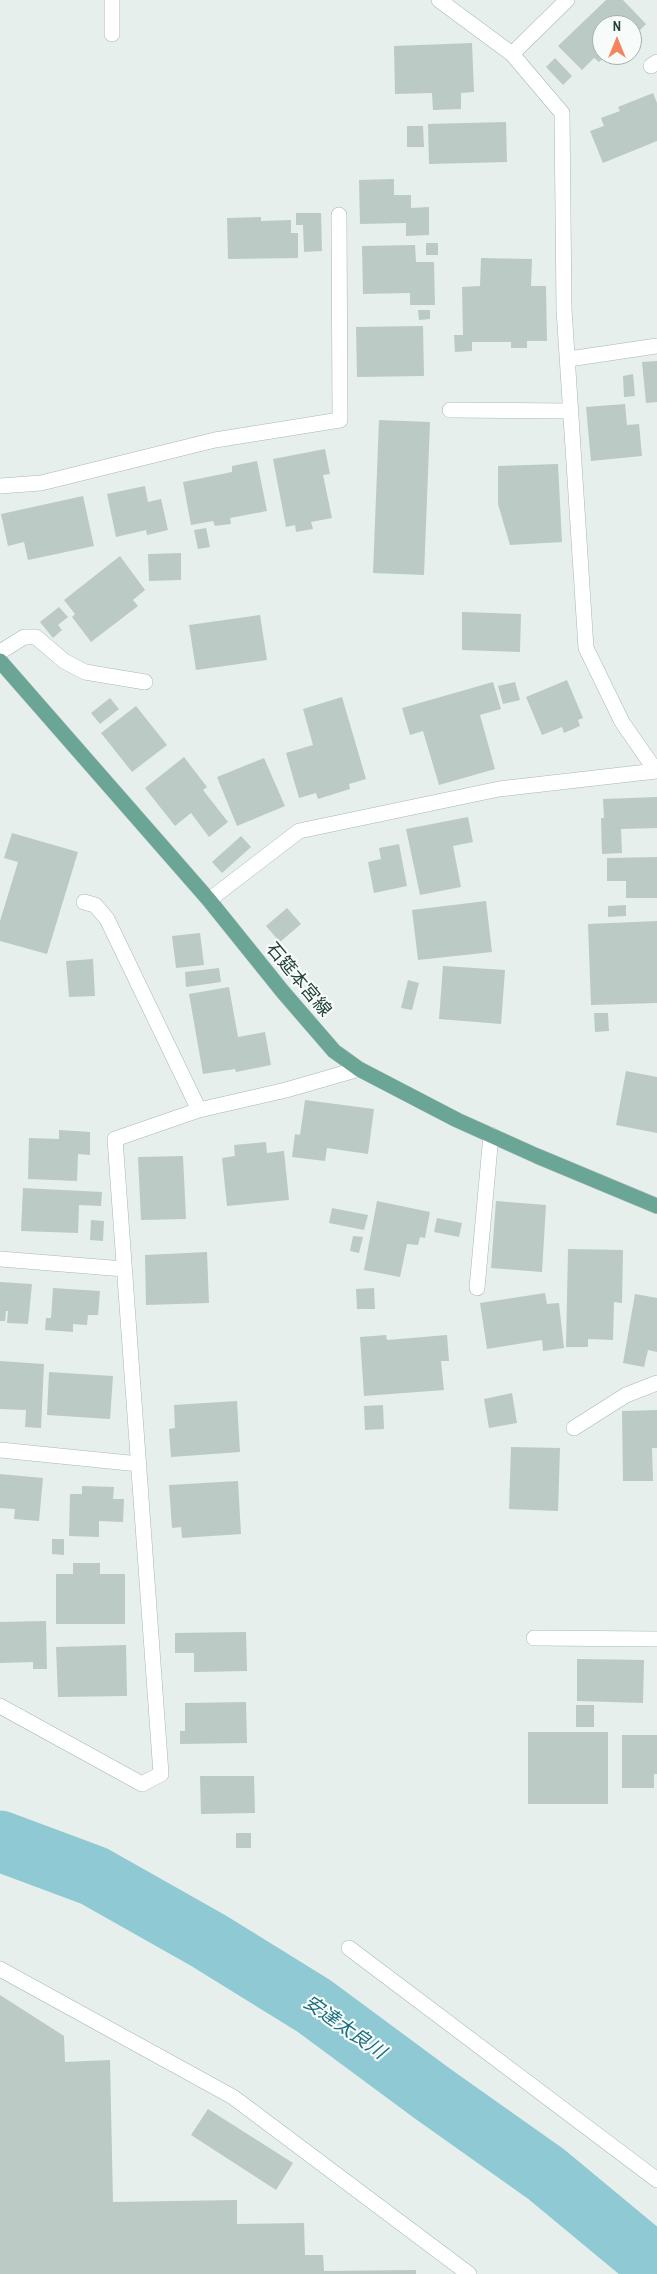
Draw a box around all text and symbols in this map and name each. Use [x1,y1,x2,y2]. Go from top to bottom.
north arrow [592,15,642,65]
text: N [613,17,621,35]
street label: 石筵本宮線 [261,939,335,1021]
water label: 安達太良川 [299,1991,389,2065]

